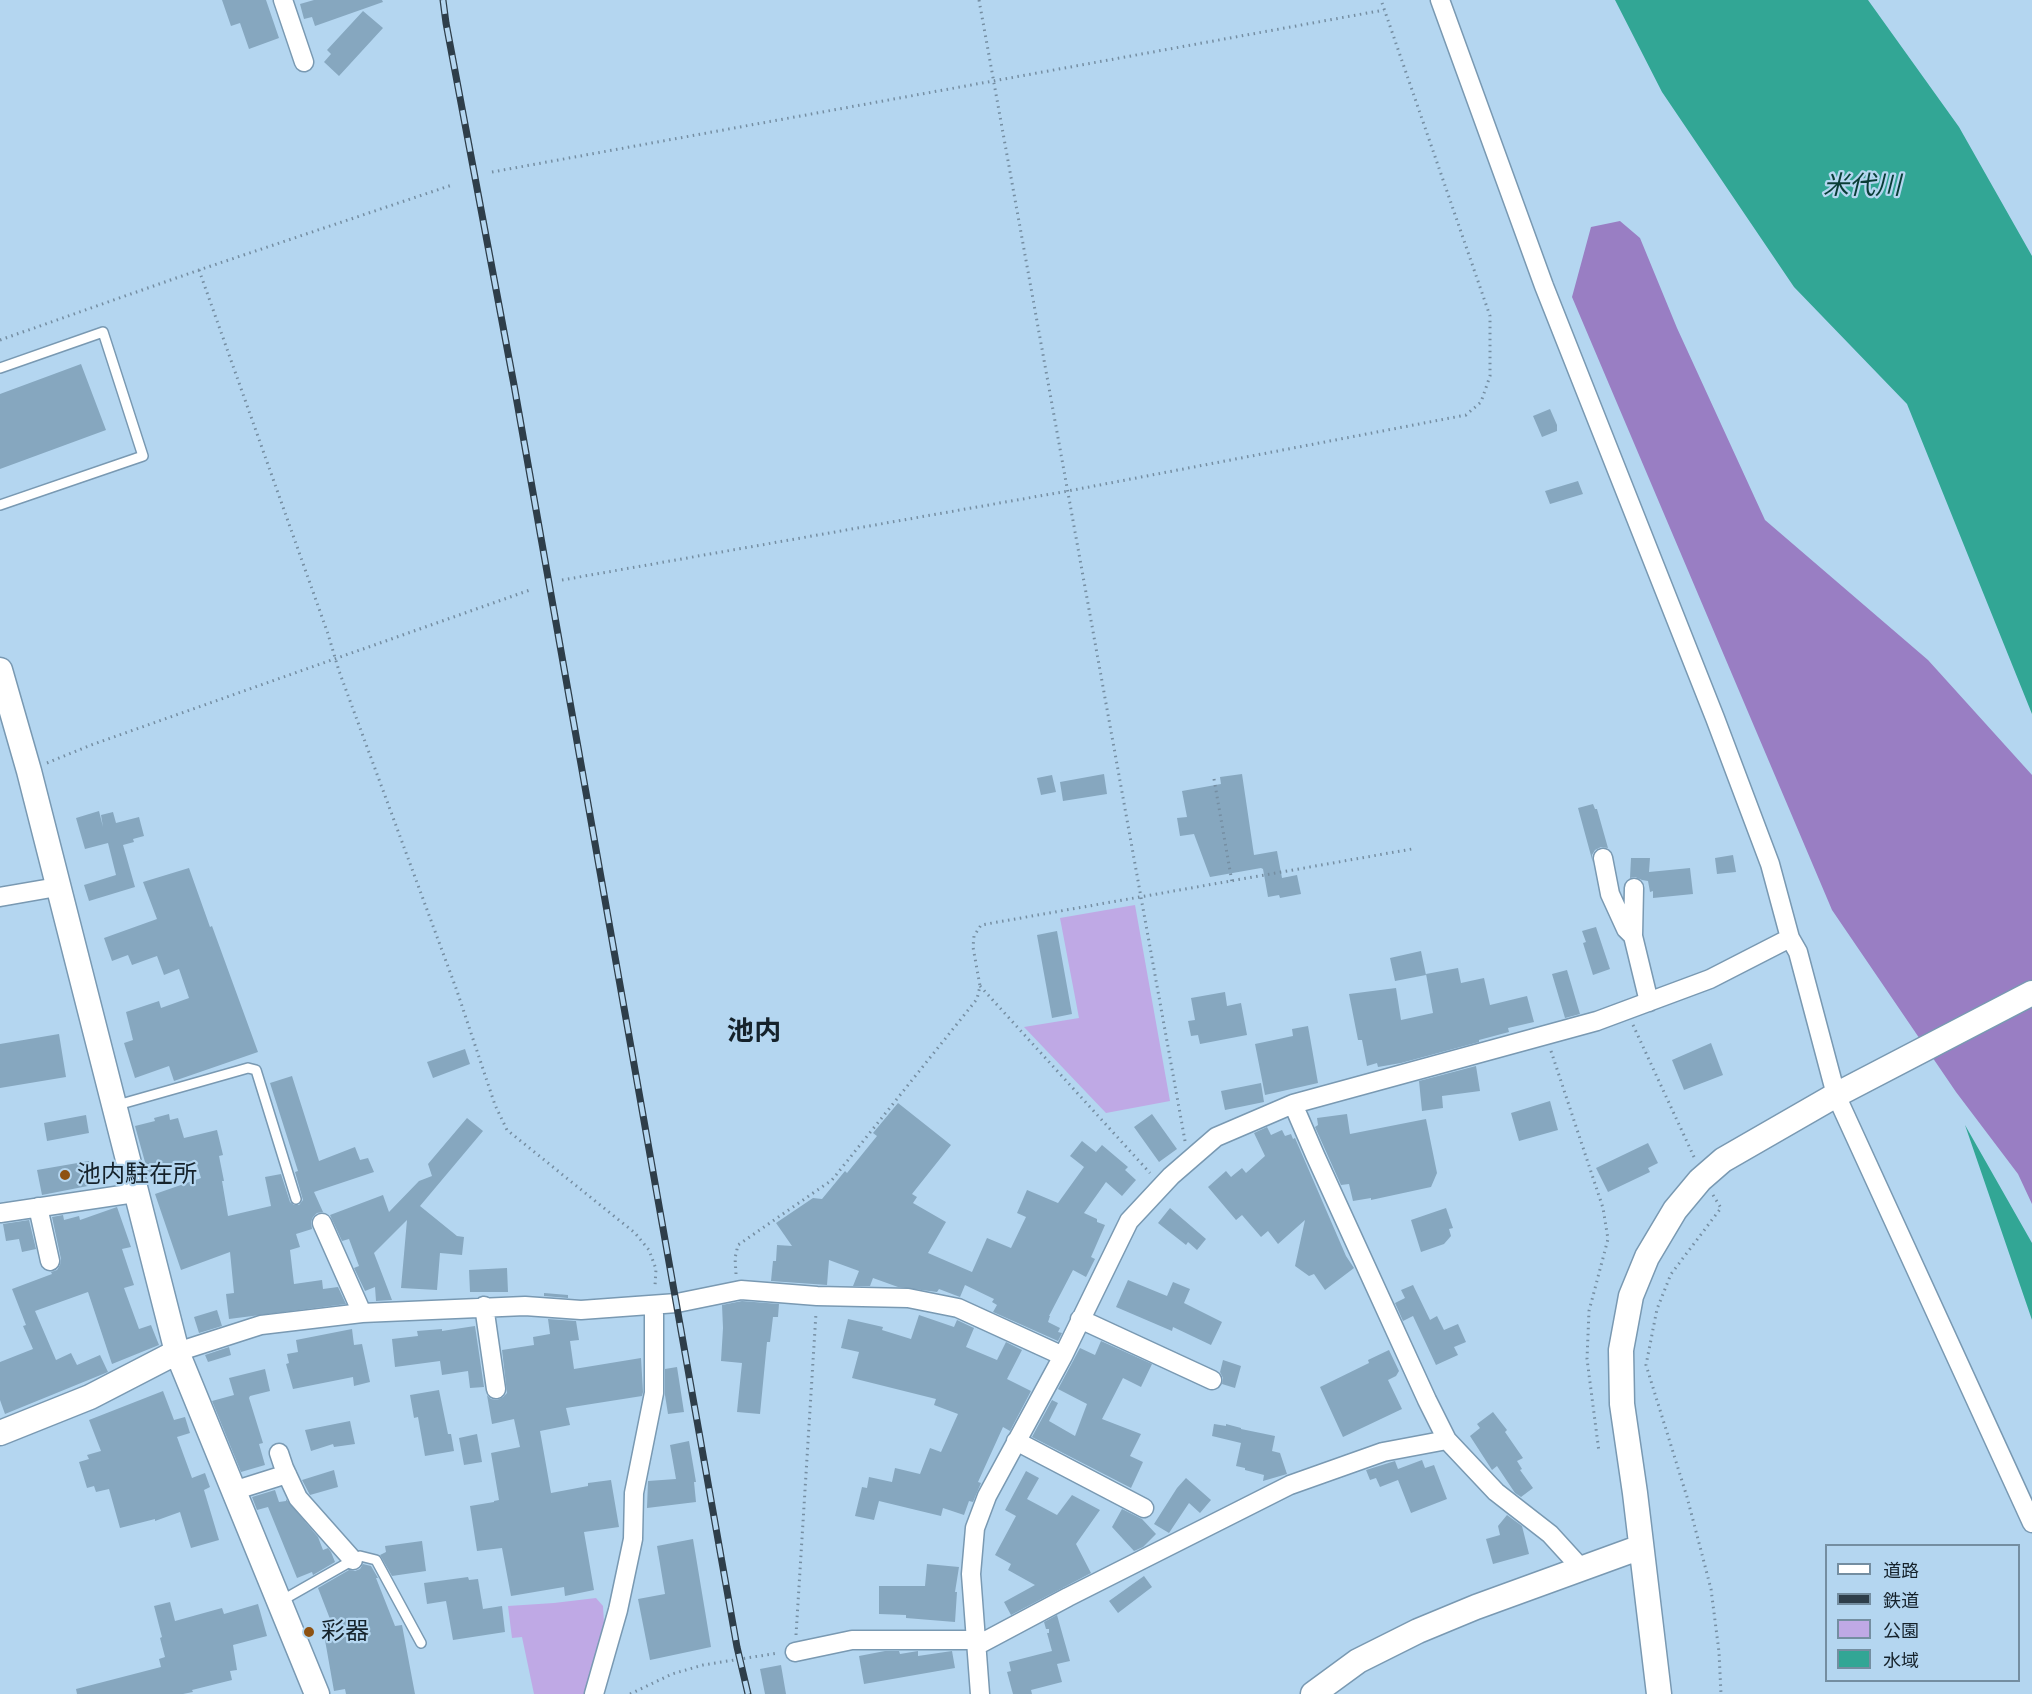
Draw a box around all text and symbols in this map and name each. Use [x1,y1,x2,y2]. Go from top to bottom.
water label: 米代川 [1823,170,1901,202]
district label: 池内 [727,1016,781,1048]
place label: 池内駐在所 [77,1161,197,1189]
marker: 池内駐在所 [58,1168,72,1182]
legend [1825,1544,2020,1682]
text: 道路 [1883,1563,1919,1581]
text: 鉄道 [1883,1593,1919,1611]
place label: 彩器 [321,1618,369,1646]
text: 公園 [1883,1623,1919,1641]
marker: 彩器 [302,1625,316,1639]
text: 水域 [1883,1653,1919,1671]

